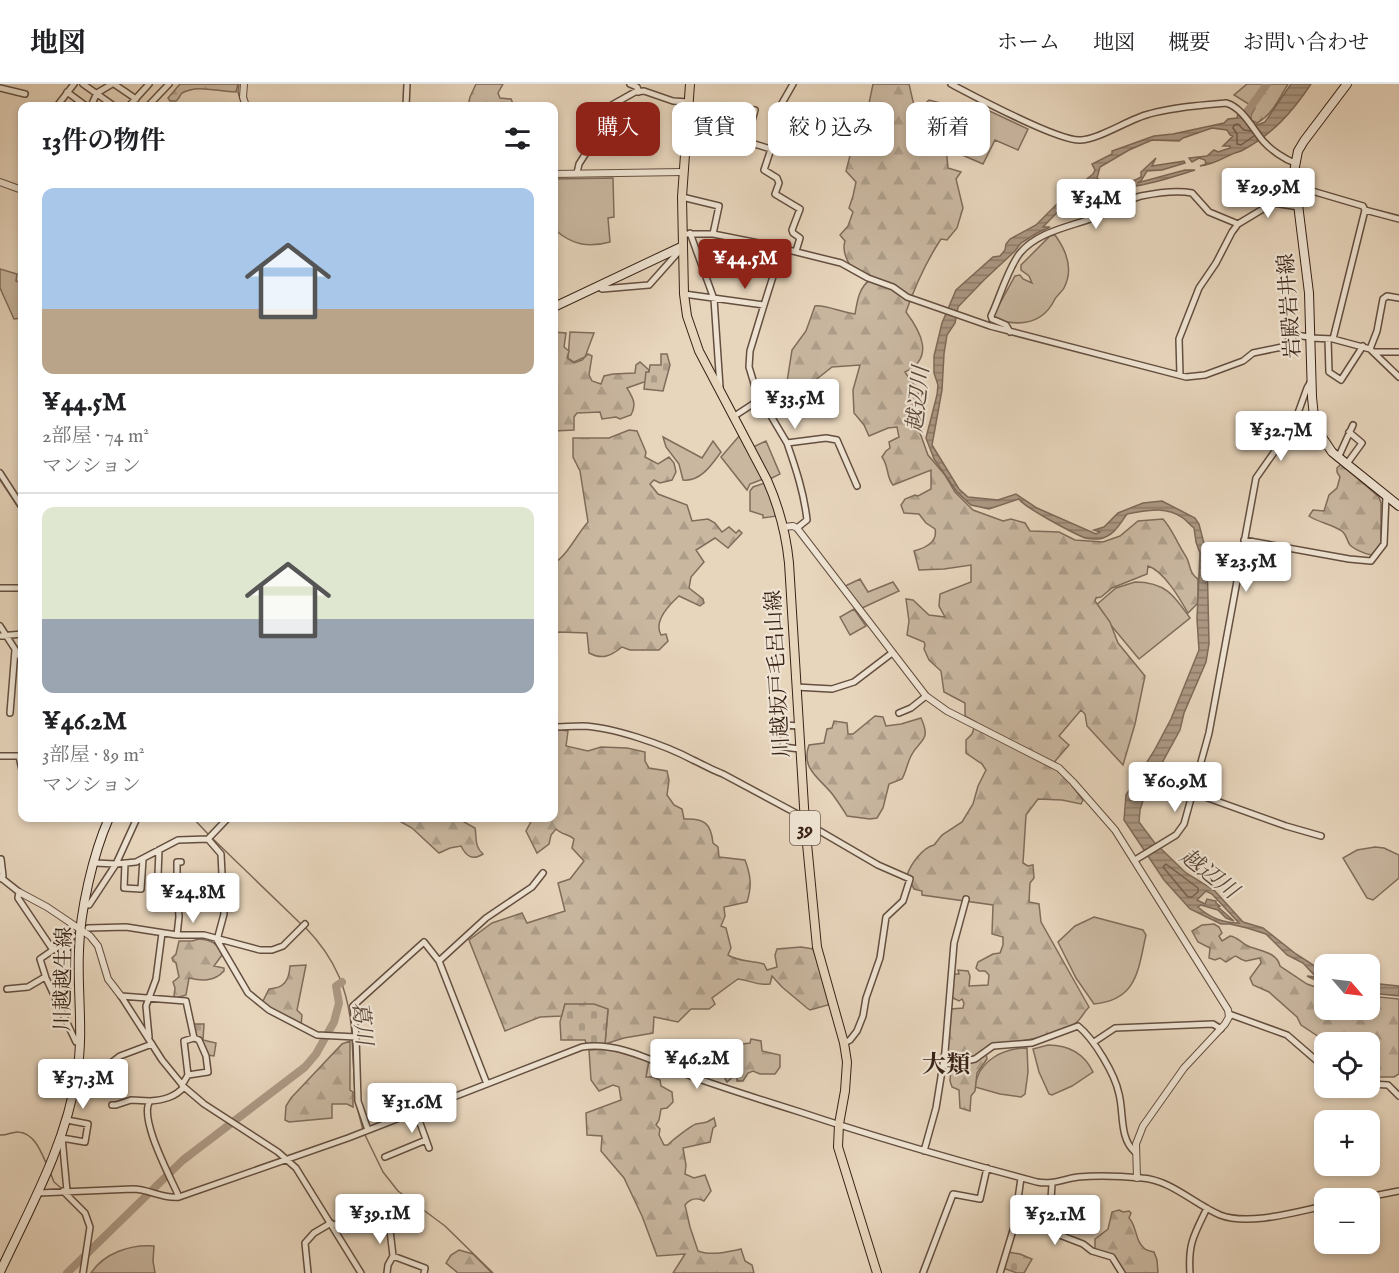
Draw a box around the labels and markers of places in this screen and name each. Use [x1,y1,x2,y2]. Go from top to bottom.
pin: ¥29.9M [1219,168,1317,219]
pin: ¥34M [1060,179,1132,230]
pin: ¥44.5M [696,239,794,290]
pin: ¥33.5M [746,379,844,430]
pin: ¥32.7M [1232,411,1330,462]
pin: ¥23.5M [1197,542,1295,593]
pin: ¥60.9M [1126,762,1224,813]
pin: ¥24.8M [144,873,242,924]
pin: ¥46.2M [648,1039,746,1090]
pin: ¥37.3M [34,1059,132,1110]
pin: ¥31.6M [363,1083,461,1134]
pin: ¥39.1M [331,1194,429,1245]
pin: ¥52.1M [1006,1195,1104,1246]

